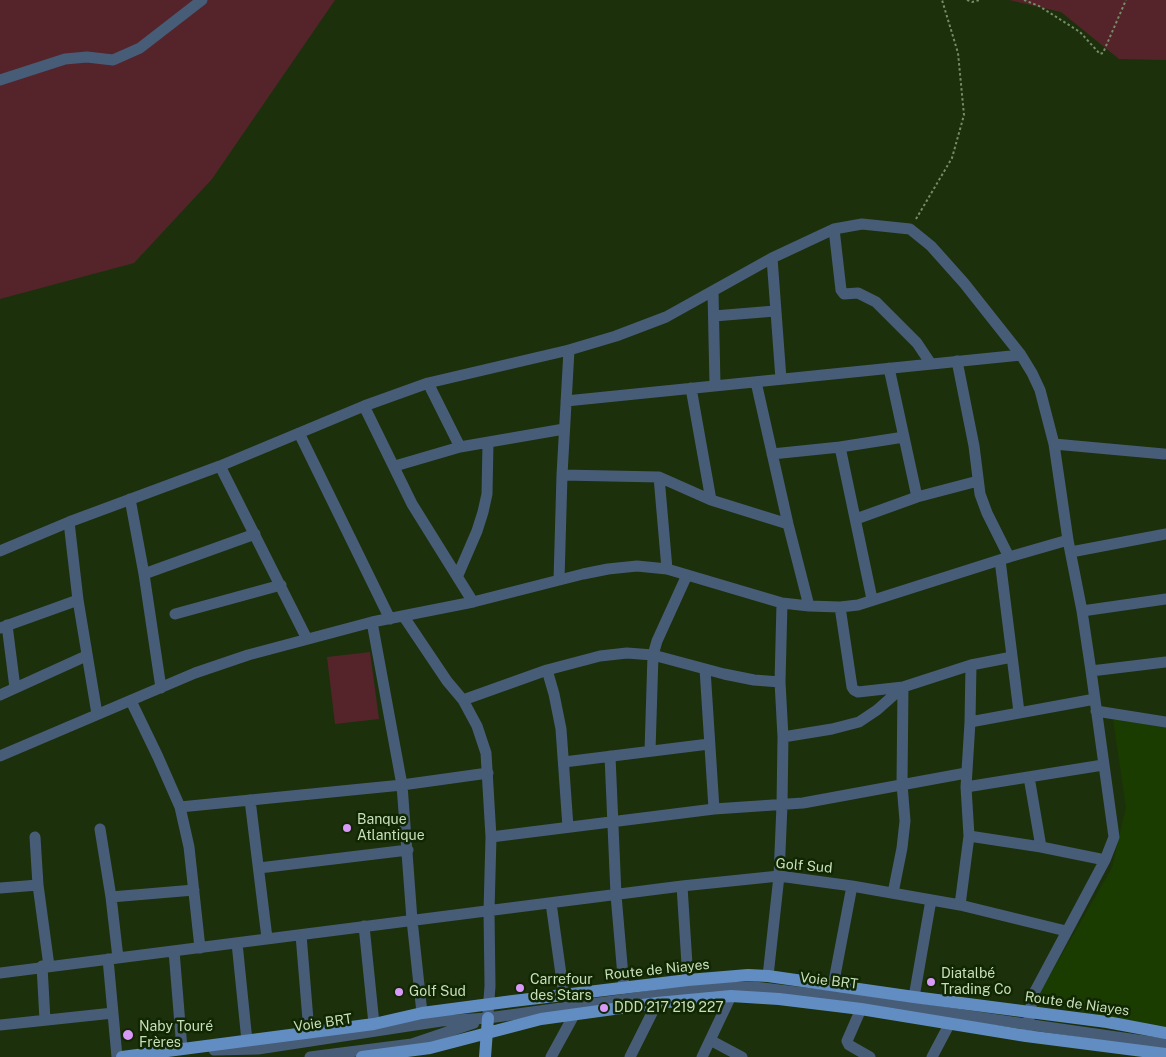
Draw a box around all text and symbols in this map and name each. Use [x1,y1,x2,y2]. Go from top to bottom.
place label: Banque Atlantique [357,812,425,844]
marker: Banque Atlantique [341,822,353,834]
street label: Golf Sud [775,855,833,877]
street label: Route de Niayes [604,956,710,984]
place label: Diatalbé Trading Co [941,966,1012,999]
street label: Voie BRT [799,969,859,993]
place label: Carrefour des Stars [530,972,593,1004]
marker: Diatalbé Trading Co [925,976,937,988]
marker: Carrefour des Stars [514,982,526,994]
place label: Golf Sud [409,984,466,1000]
marker: Golf Sud [393,986,405,998]
street label: Route de Niayes [1024,988,1130,1020]
place label: DDD 217 219 227 [614,1000,724,1016]
marker: DDD 217 219 227 [598,1002,610,1014]
street label: Voie BRT [293,1011,353,1035]
place label: Naby Touré Frères [139,1019,213,1052]
marker: Naby Touré Frères [121,1028,135,1042]

